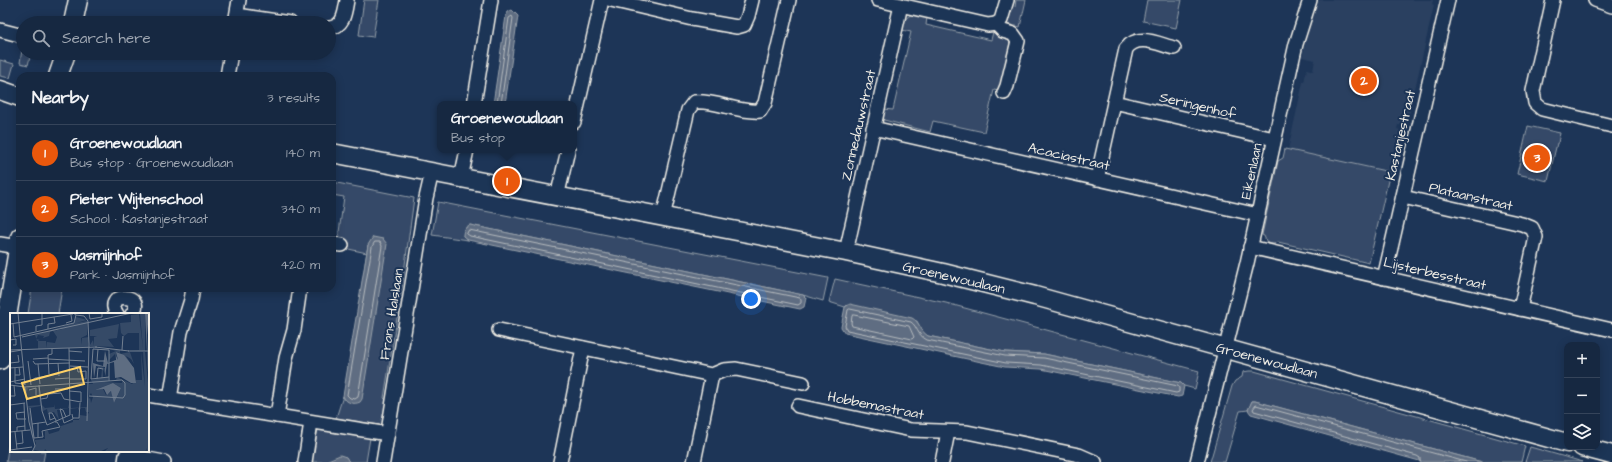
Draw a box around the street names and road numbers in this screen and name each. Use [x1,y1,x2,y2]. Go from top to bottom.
street label: Zonnedauwstraat [836,67,882,183]
street label: Seringenhof [1157,87,1239,125]
street label: Kastanjestraat [1381,87,1421,183]
street label: Acaciastraat [1026,138,1112,176]
street label: Eikenlaan [1236,141,1268,201]
street label: Plataanstraat [1427,178,1515,216]
street label: Lijsterbesstraat [1381,252,1489,296]
street label: Groenewoudlaan [901,256,1007,299]
street label: Frans Halslaan [375,267,409,361]
street label: Groenewoudlaan [1214,338,1320,384]
street label: Hobbemastraat [826,387,926,425]

